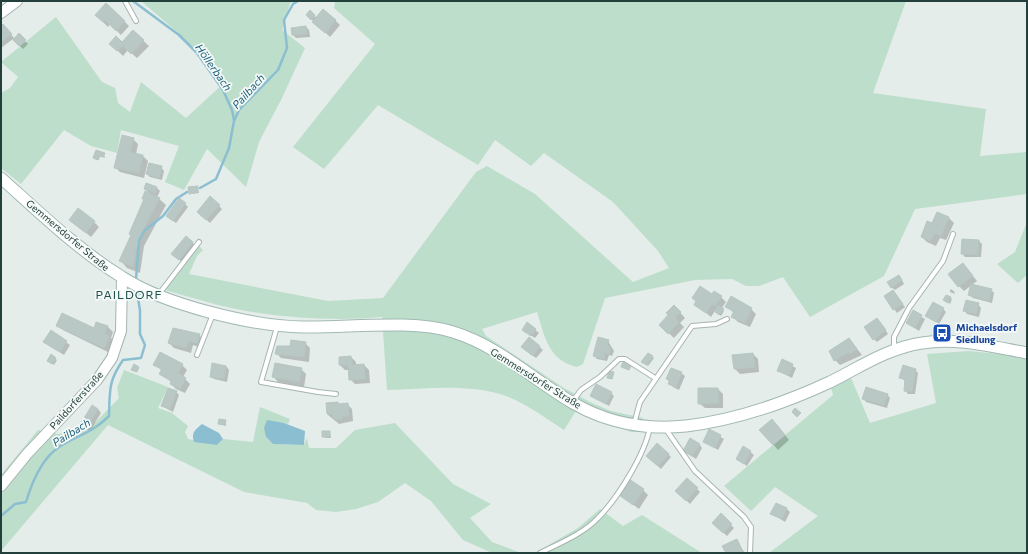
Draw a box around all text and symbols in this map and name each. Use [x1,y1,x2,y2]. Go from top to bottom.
water label: Höllerbach [193,41,235,93]
water label: Pailbach [229,71,267,111]
street label: Gemmersdorfer Straße [24,197,112,273]
district label: PAILDORF [96,287,162,301]
place label: Michaelsdorf Siedlung [956,321,1018,345]
bus stop icon: Michaelsdorf Siedlung [931,322,953,344]
street label: Gemmersdorfer Straße [488,345,584,411]
street label: Paildorferstraße [47,368,105,432]
water label: Pailbach [50,415,92,449]

